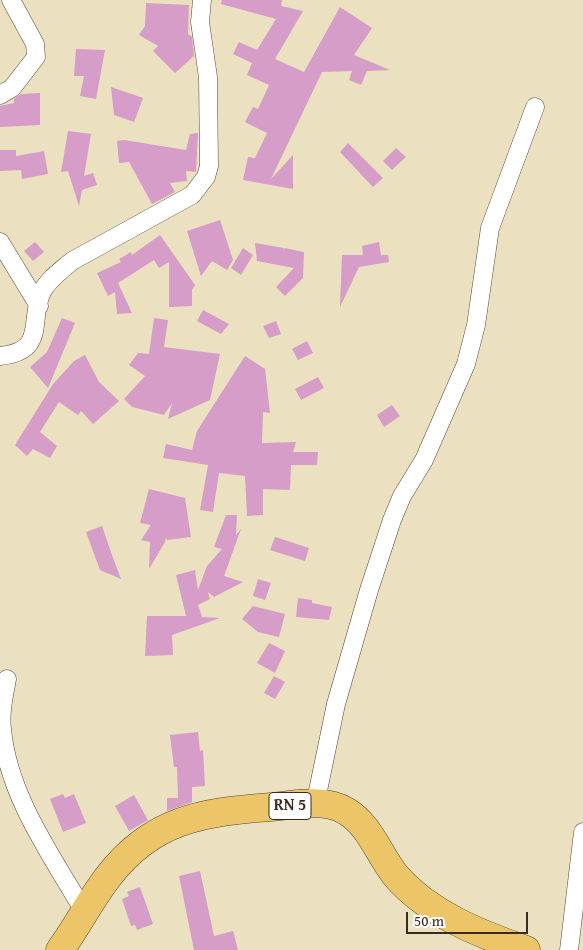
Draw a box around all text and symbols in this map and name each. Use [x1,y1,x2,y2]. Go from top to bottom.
road number: RN 5 [269,792,311,819]
scale bar [408,902,530,934]
text: 50 m [414,910,444,931]

